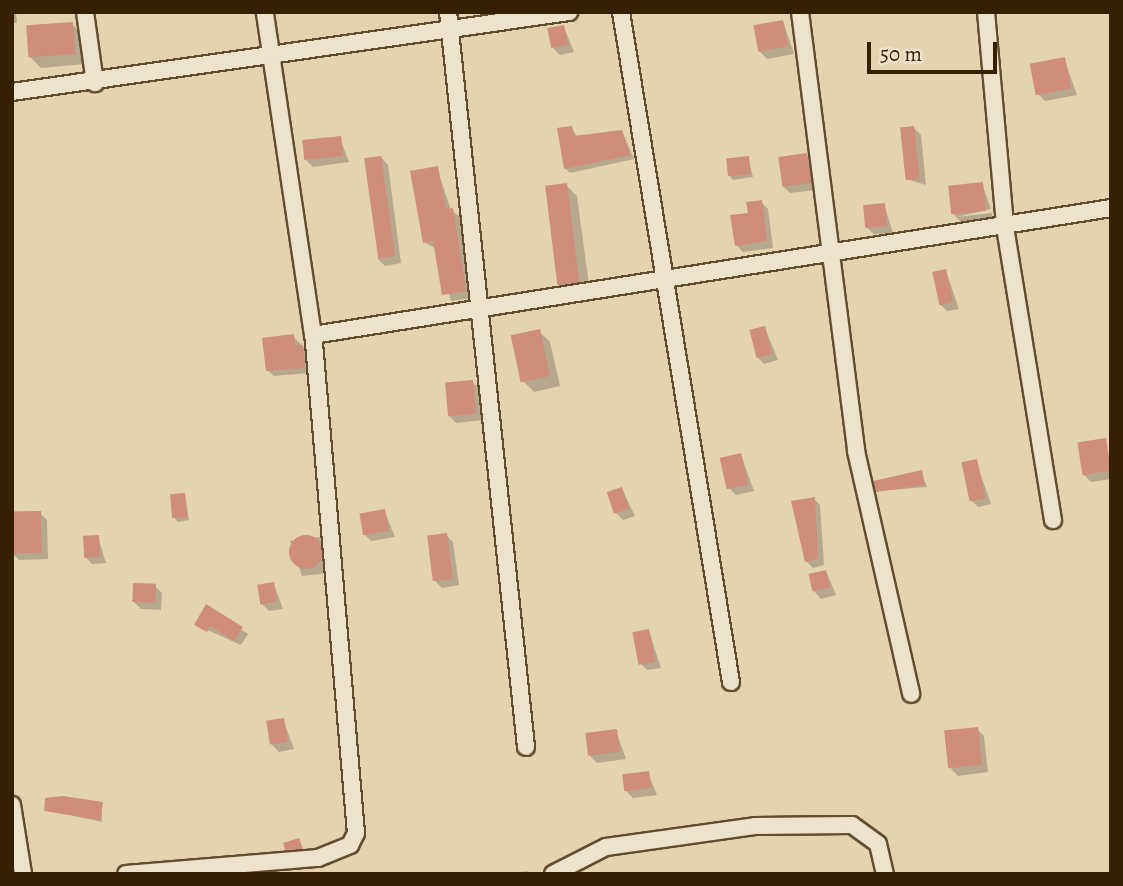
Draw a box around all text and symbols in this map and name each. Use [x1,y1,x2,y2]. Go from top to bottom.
scale bar [871,28,1000,72]
text: 50 m [880,40,922,68]

